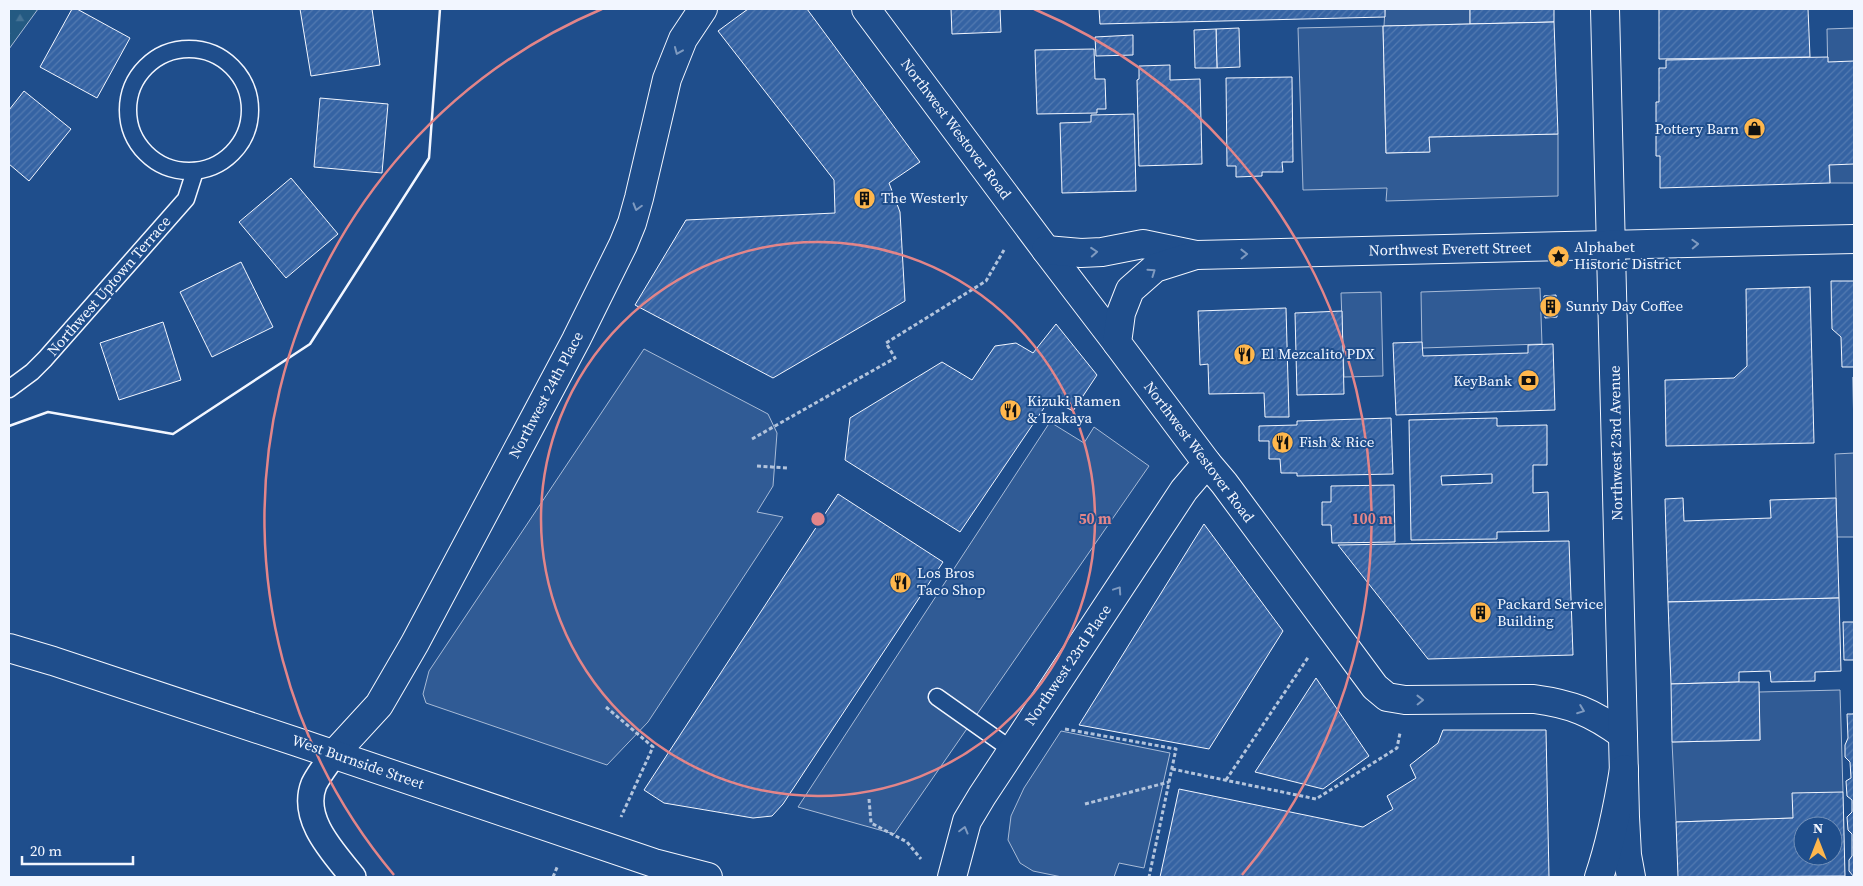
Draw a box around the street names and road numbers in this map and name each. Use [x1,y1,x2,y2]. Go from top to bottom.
street label: Northwest Westover Road [896,54,1017,204]
street label: Northwest Uptown Terrace [42,211,176,360]
street label: Northwest Everett Street [1369,237,1532,260]
street label: Northwest 24th Place [503,327,588,462]
street label: Northwest 23rd Avenue [1604,365,1627,521]
street label: Northwest Westover Road [1139,377,1260,527]
street label: Northwest 23rd Place [1019,600,1116,729]
street label: West Burnside Street [289,729,427,794]

